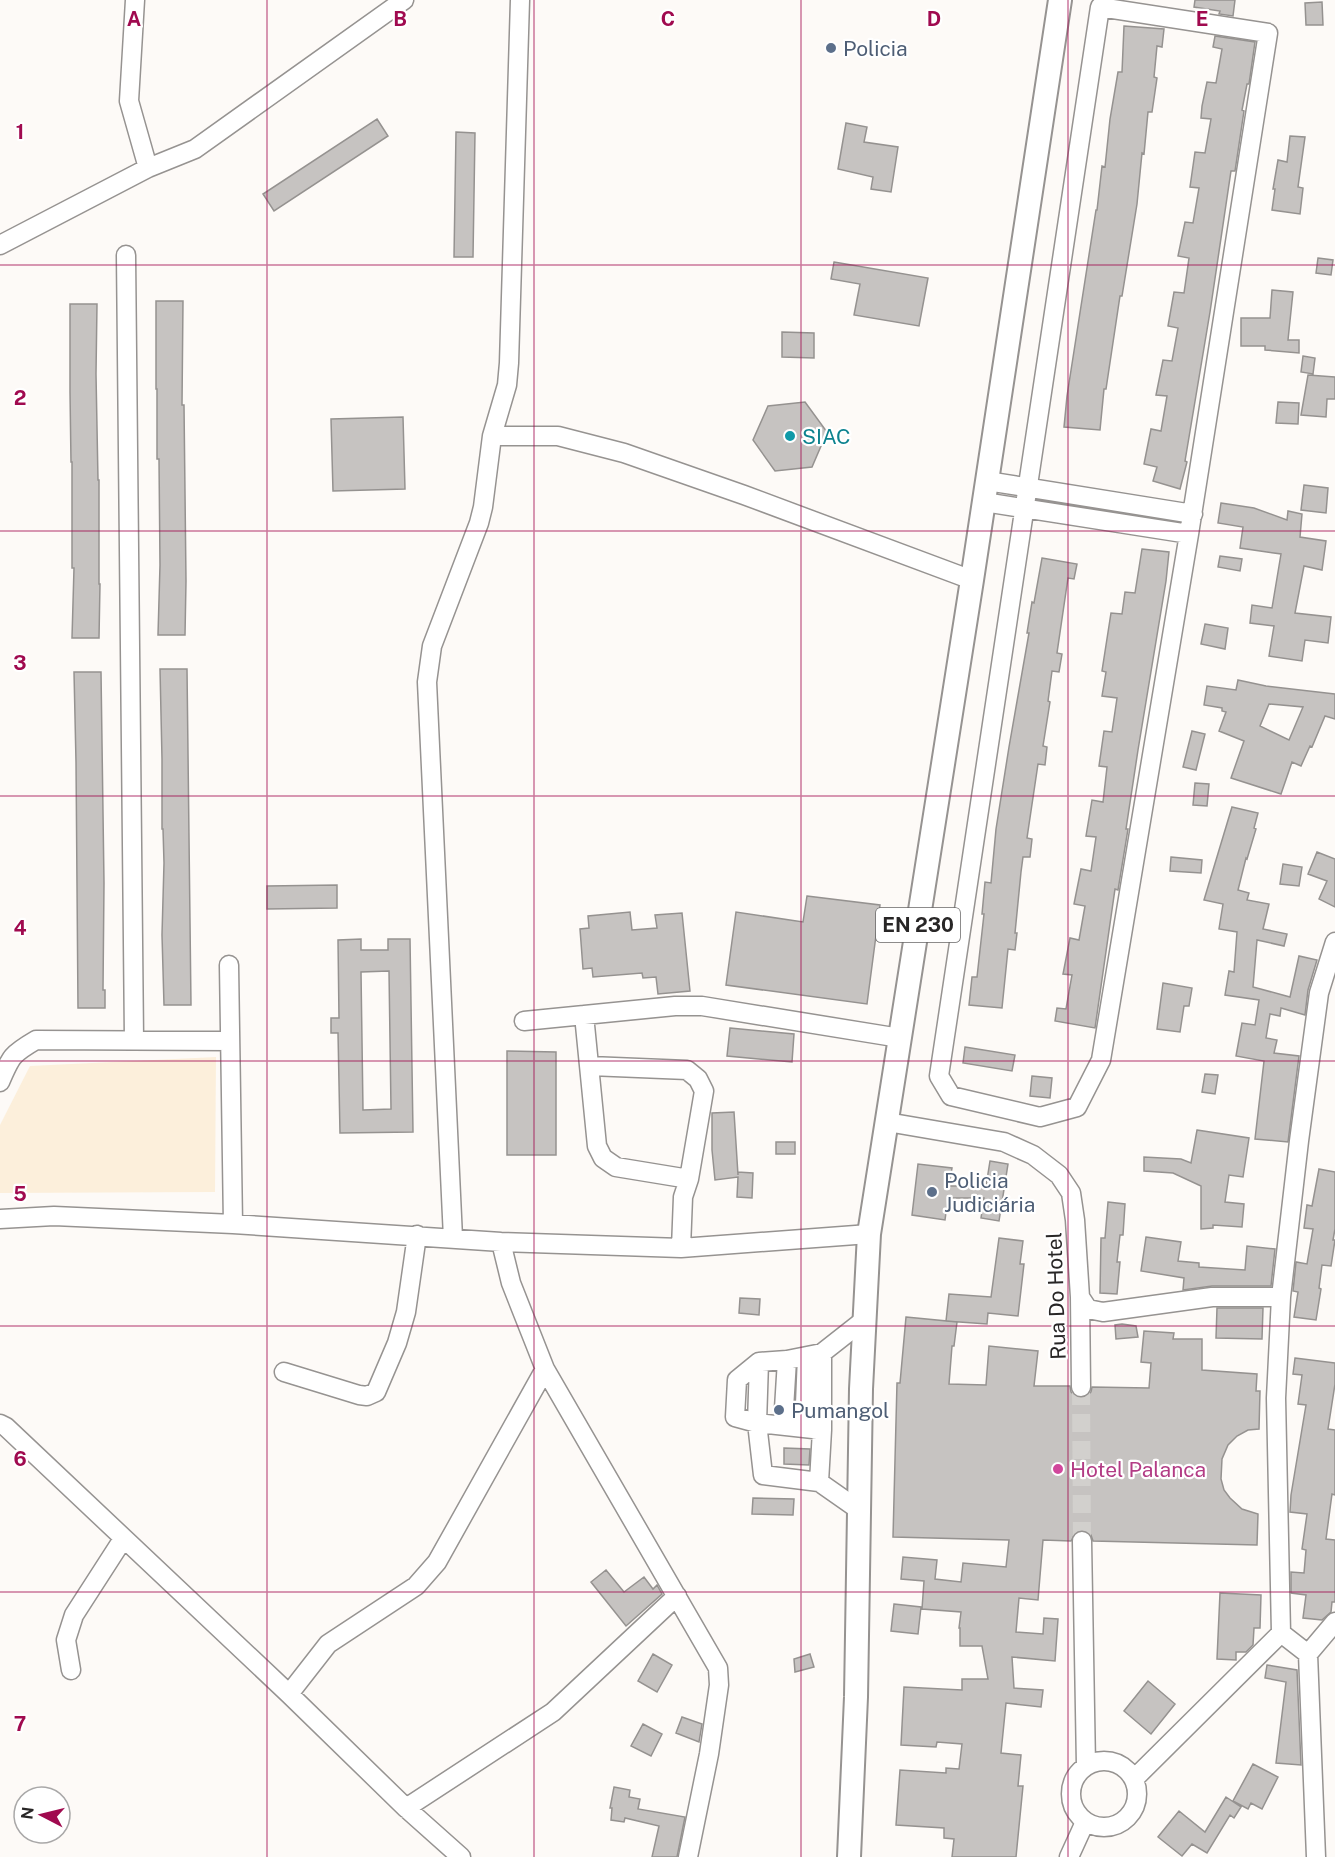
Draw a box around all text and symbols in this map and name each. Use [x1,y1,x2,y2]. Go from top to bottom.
text: A [127,7,141,31]
text: B [393,7,407,31]
text: C [661,7,675,31]
text: D [927,7,941,31]
text: E [1196,7,1208,31]
place label: Policia [843,36,908,61]
marker: Policia [824,41,838,55]
text: 1 [16,120,24,144]
text: 2 [14,386,26,410]
place label: SIAC [802,424,851,449]
marker: SIAC [783,429,797,443]
text: 3 [13,651,27,675]
road number: EN 230 [876,908,960,942]
text: 4 [13,916,27,940]
place label: Policia Judiciária [944,1168,1035,1217]
text: 5 [13,1182,27,1206]
marker: Policia Judiciária [925,1185,939,1199]
street label: Rua Do Hotel [1041,1232,1071,1360]
place label: Pumangol [791,1398,889,1423]
marker: Pumangol [772,1403,786,1417]
text: 6 [13,1447,27,1471]
place label: Hotel Palanca [1070,1457,1206,1482]
marker: Hotel Palanca [1051,1462,1065,1476]
text: 7 [14,1712,26,1736]
north arrow [12,1785,72,1845]
text: N [17,1806,38,1821]

